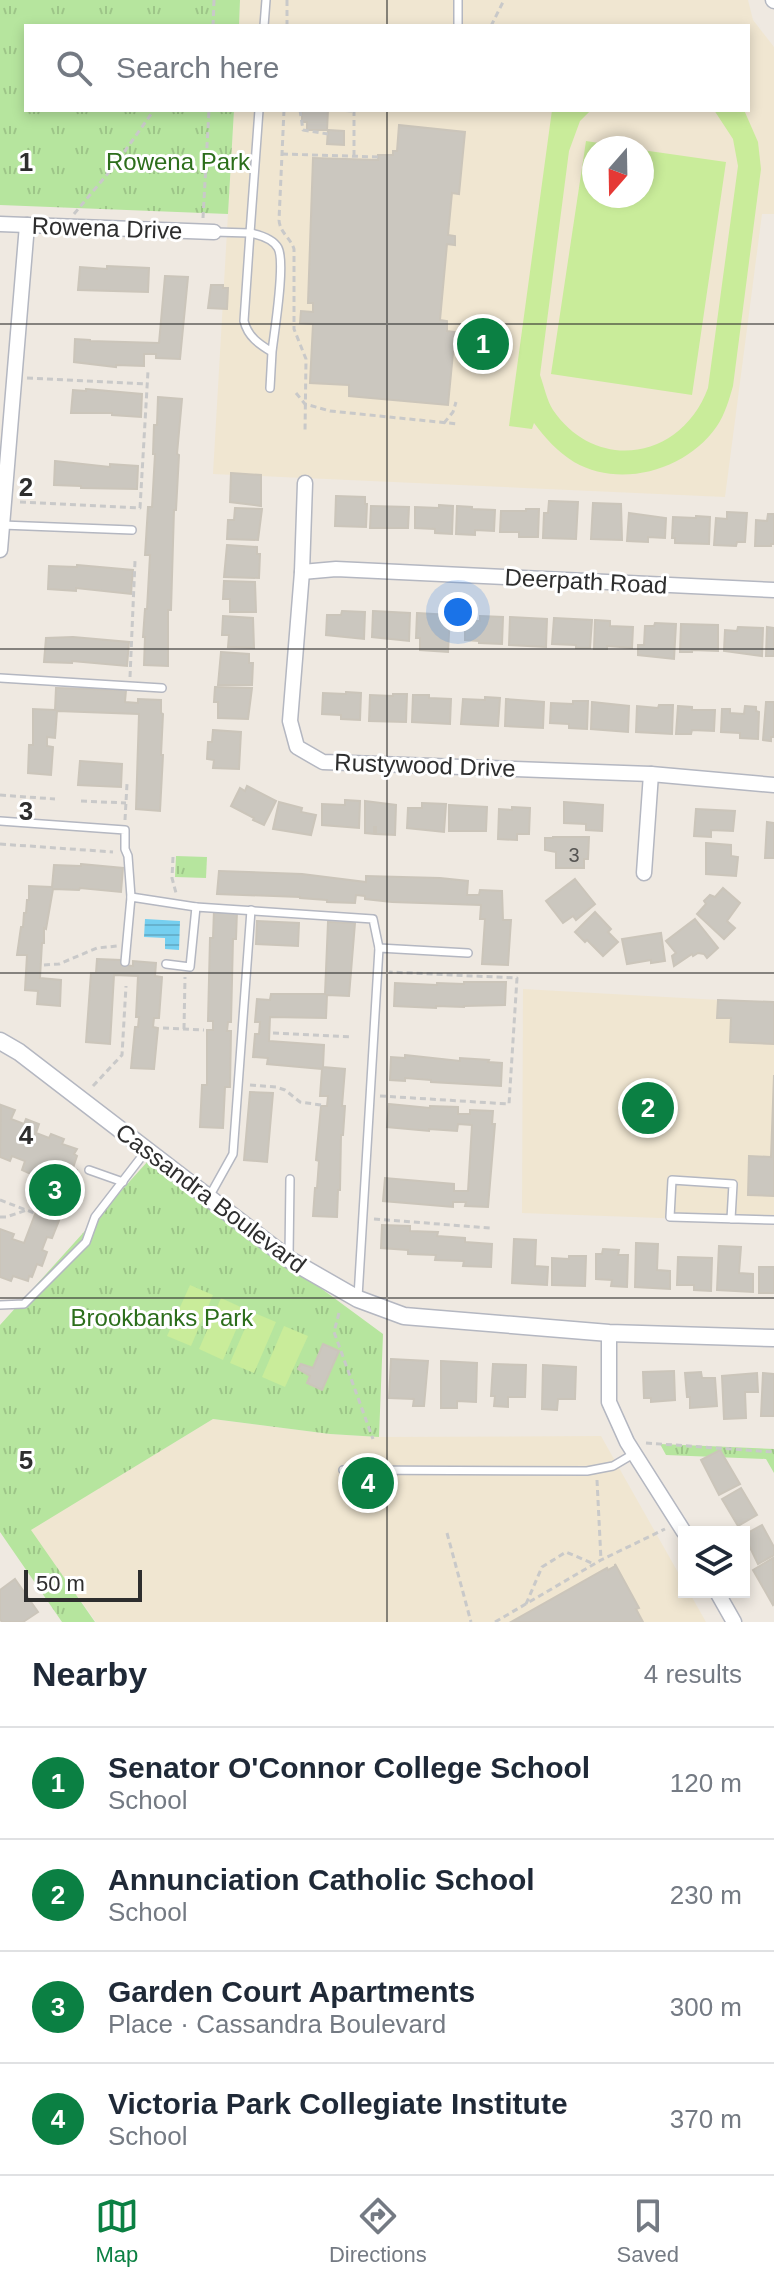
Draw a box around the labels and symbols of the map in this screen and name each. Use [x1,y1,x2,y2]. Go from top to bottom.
north arrow [582,136,654,208]
text: 1 [19,147,33,177]
park label: Rowena Park [106,148,251,175]
street label: Rowena Drive [31,212,183,244]
pin: 1 [457,314,509,374]
text: 2 [19,472,33,502]
street label: Deerpath Road [504,563,668,599]
your location [438,592,478,632]
street label: Rustywood Drive [334,748,516,782]
text: 3 [19,796,33,826]
house number: 3 [568,844,580,866]
pin: 2 [622,1078,674,1138]
street label: Cassandra Boulevard [111,1118,311,1278]
text: 4 [19,1120,34,1150]
pin: 3 [29,1160,81,1220]
park label: Brookbanks Park [71,1304,254,1331]
text: 5 [19,1445,33,1475]
pin: 4 [342,1453,394,1513]
scale bar [24,1566,142,1602]

